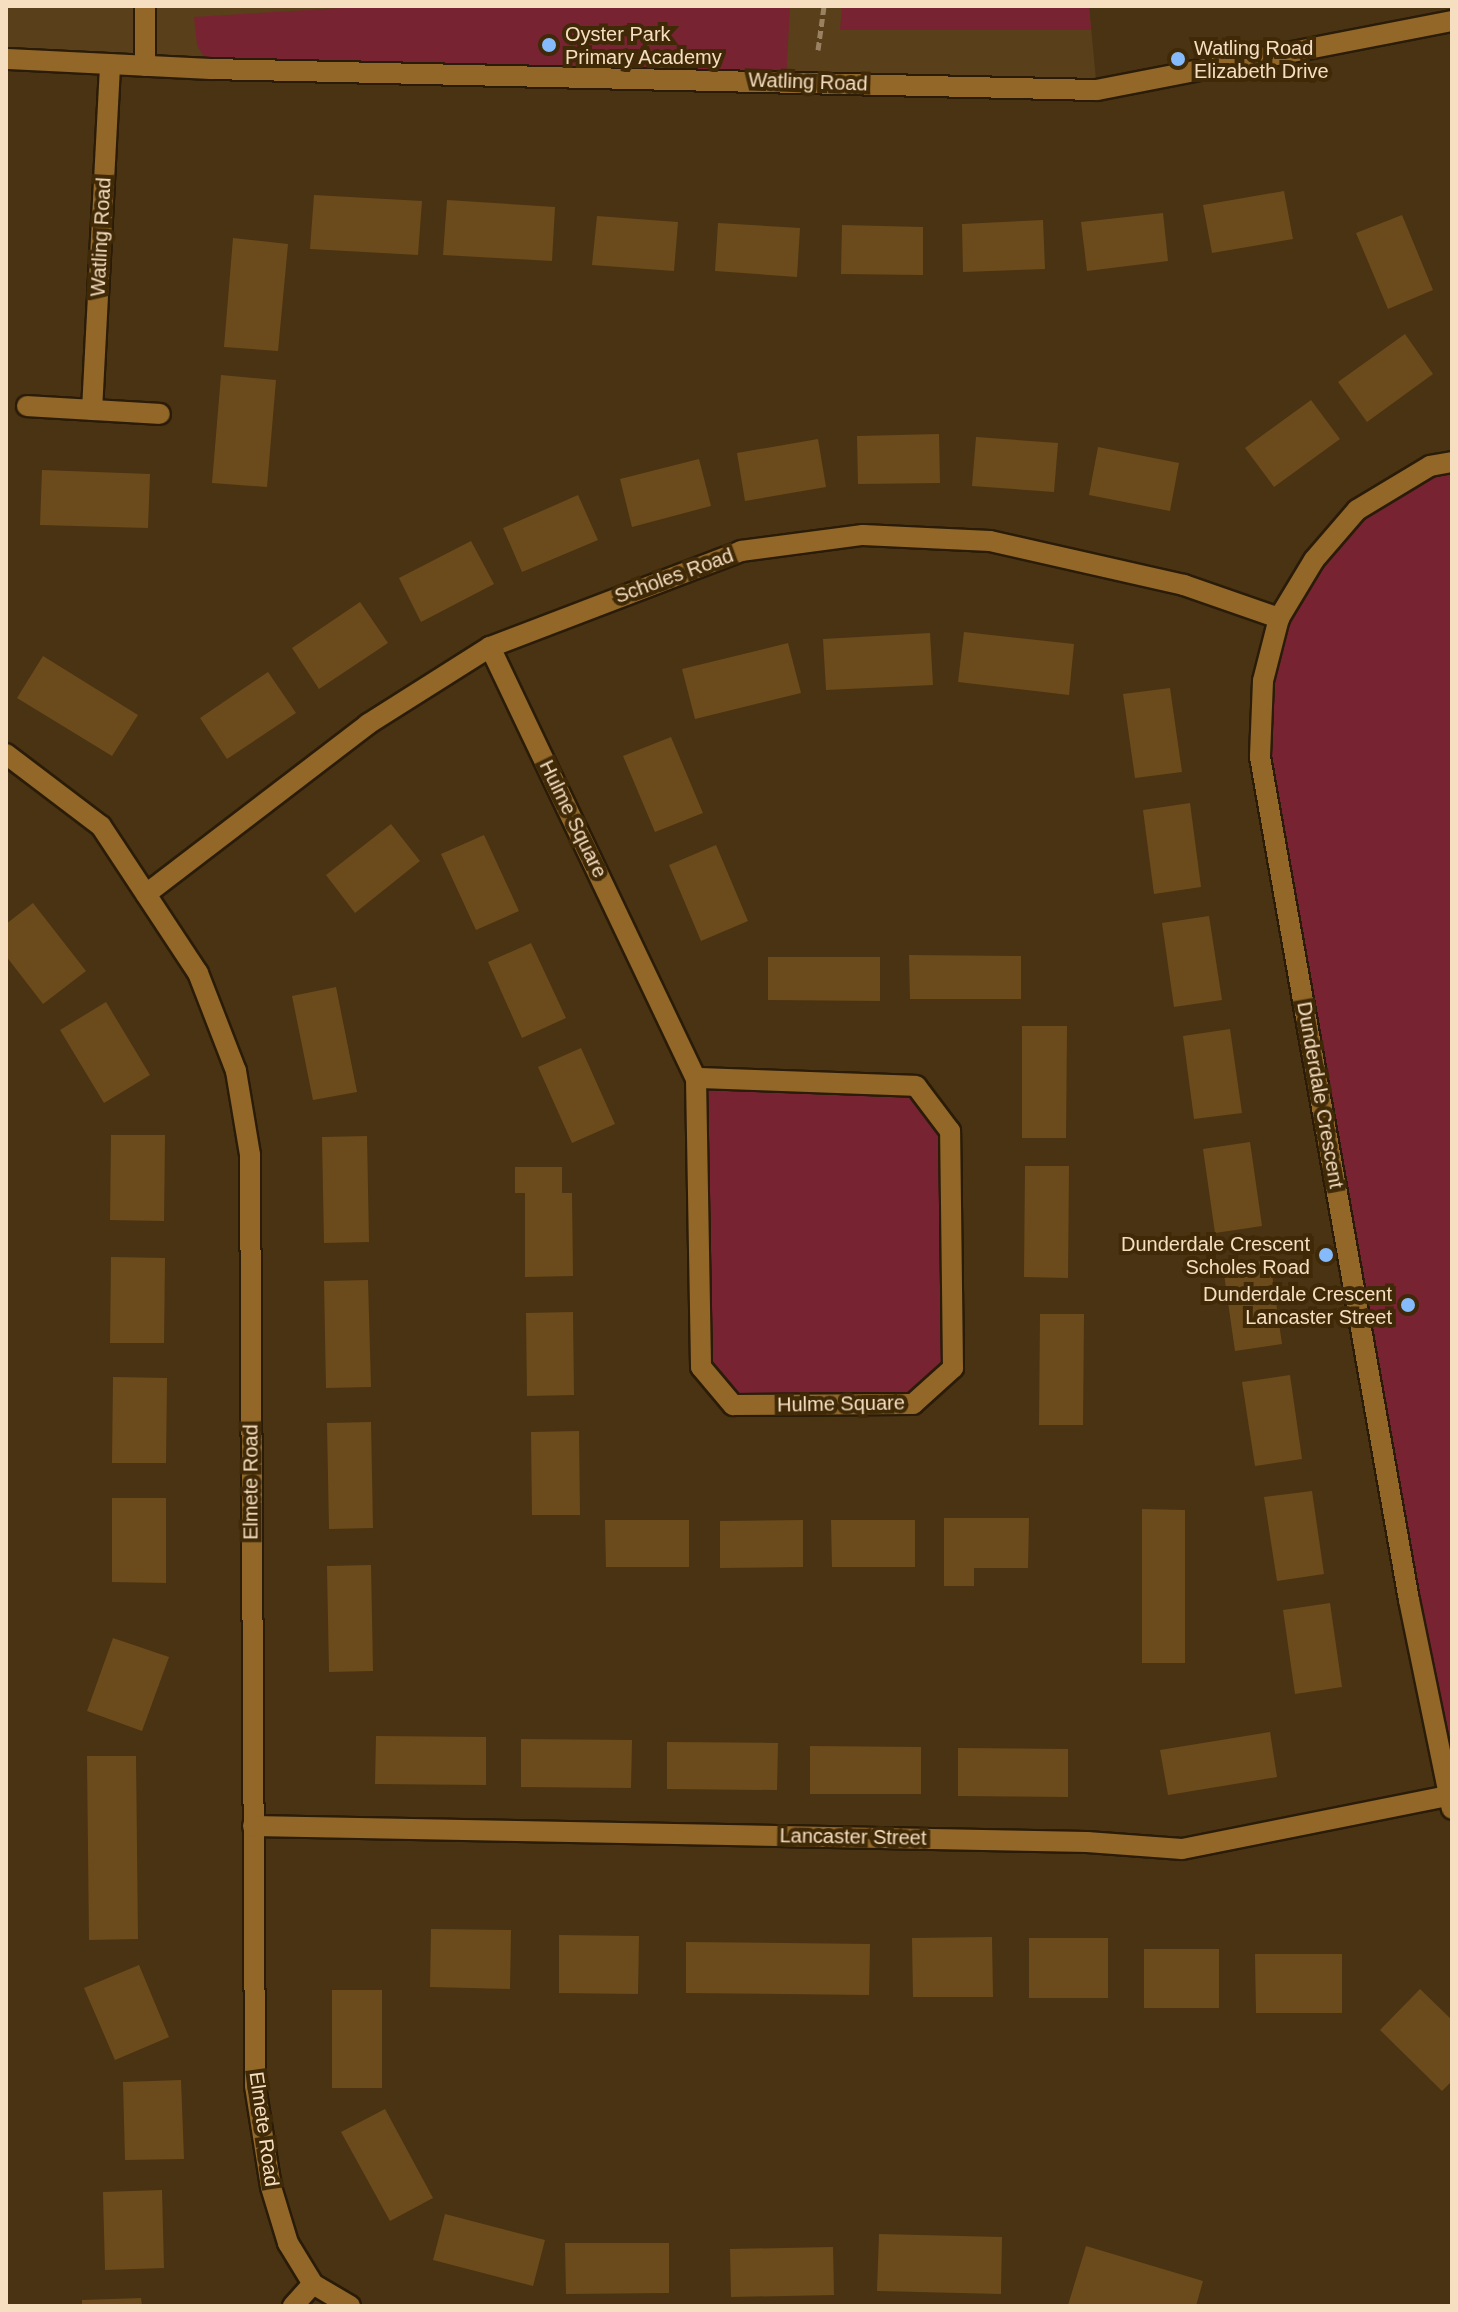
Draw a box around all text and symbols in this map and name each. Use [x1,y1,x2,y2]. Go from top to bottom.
place label: Oyster Park Primary Academy [565,22,723,69]
marker: Oyster Park Primary Academy [540,36,558,54]
place label: Watling Road Elizabeth Drive [1194,36,1329,83]
marker: Watling Road Elizabeth Drive [1169,50,1187,68]
street label: Watling Road [748,68,868,96]
street label: Watling Road [86,177,116,297]
street label: Scholes Road [611,543,737,609]
street label: Hulme Square [534,756,612,882]
street label: Dunderdale Crescent [1292,1000,1348,1190]
place label: Dunderdale Crescent Scholes Road [1121,1232,1310,1279]
marker: Dunderdale Crescent Scholes Road [1317,1246,1335,1264]
place label: Dunderdale Crescent Lancaster Street [1203,1282,1392,1329]
marker: Dunderdale Crescent Lancaster Street [1399,1296,1417,1314]
street label: Hulme Square [777,1391,905,1417]
street label: Elmete Road [239,1424,263,1540]
street label: Lancaster Street [779,1824,927,1850]
street label: Elmete Road [244,2070,284,2188]

